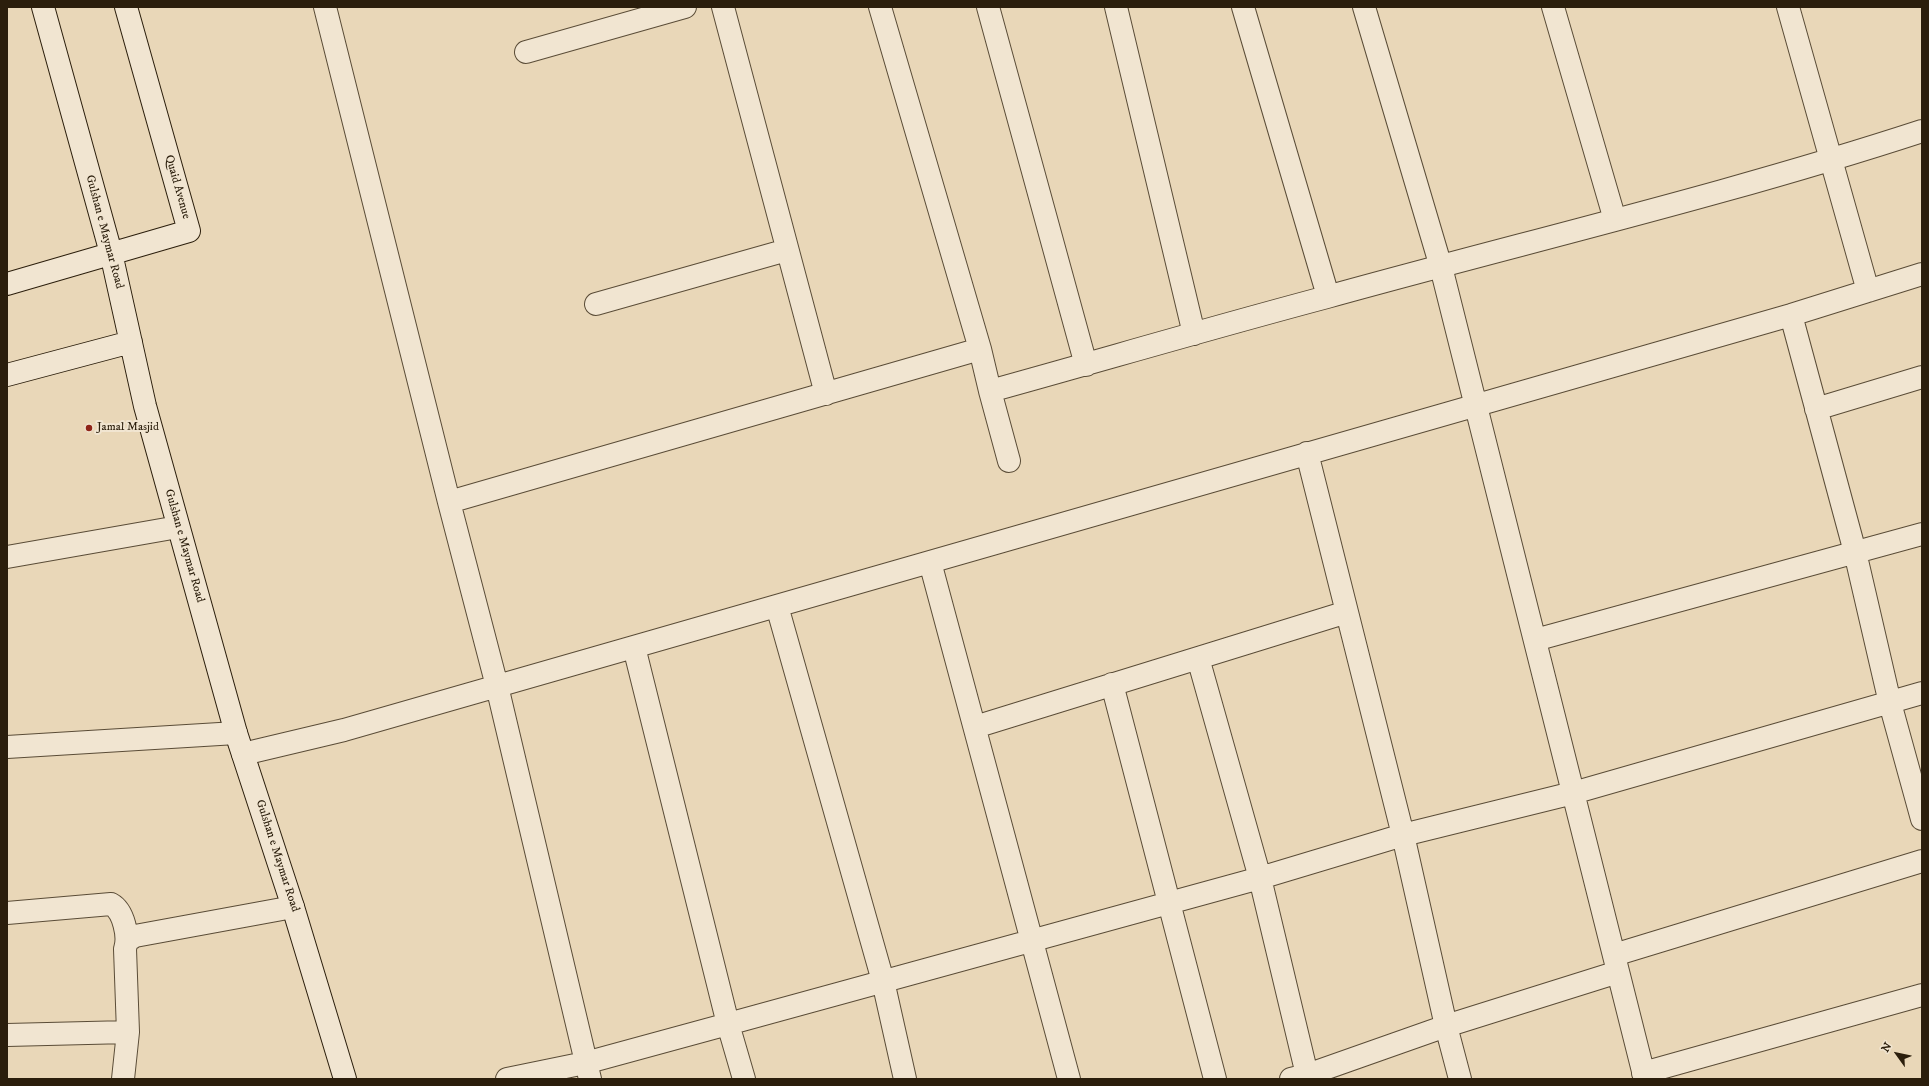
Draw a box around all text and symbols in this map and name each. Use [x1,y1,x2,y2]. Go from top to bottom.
street label: Quaid Avenue [161,153,193,221]
street label: Gulshan e Maymar Road [82,173,126,291]
place label: Jamal Masjid [97,421,159,435]
marker: Jamal Masjid [84,423,94,433]
street label: Gulshan e Maymar Road [161,488,207,604]
street label: Gulshan e Maymar Road [252,798,302,914]
north arrow [1877,1034,1917,1074]
text: N [1879,1040,1895,1055]

